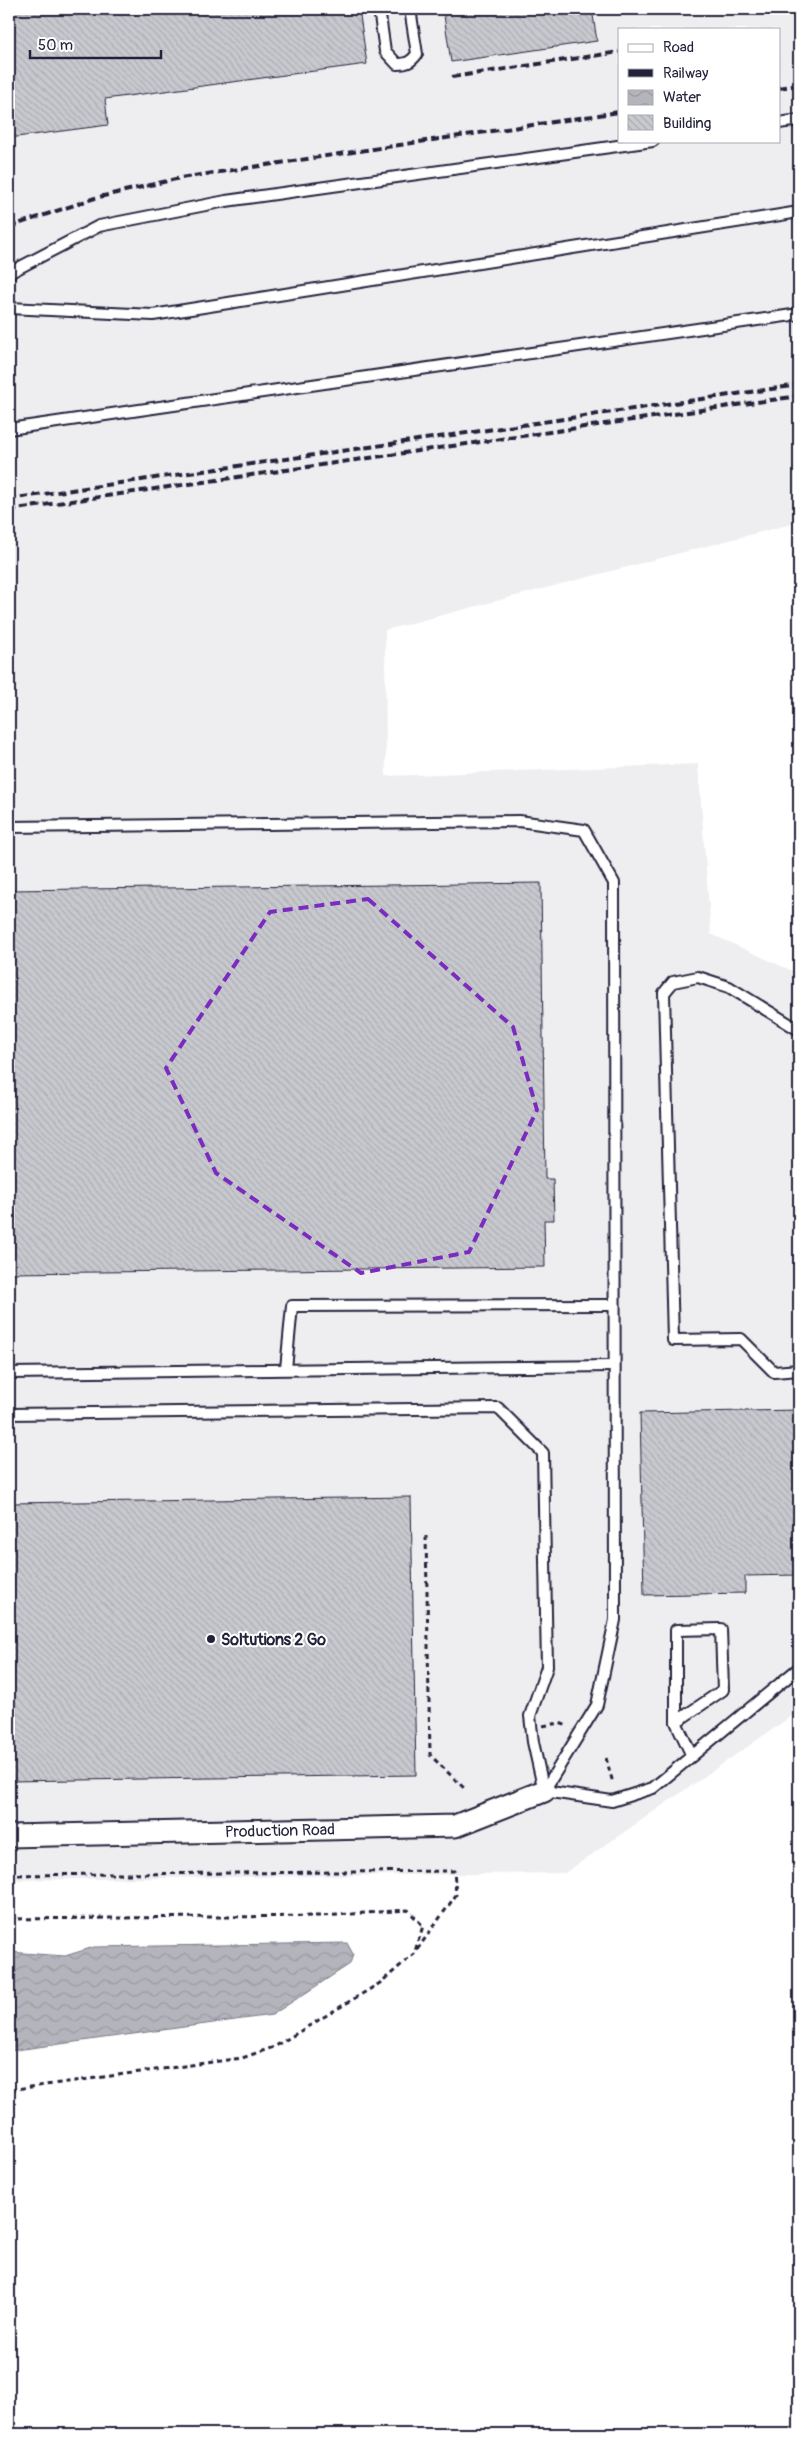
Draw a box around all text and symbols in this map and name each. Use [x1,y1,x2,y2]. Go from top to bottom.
scale bar [30,28,161,60]
legend [618,28,780,142]
text: 50 m [38,36,73,55]
text: Road [663,38,694,57]
text: Railway [663,64,709,83]
text: Water [663,88,702,107]
text: Building [663,114,711,133]
place label: Soltutions 2 Go [221,1630,326,1650]
marker: Soltutions 2 Go [205,1633,217,1645]
street label: Production Road [225,1820,335,1842]

